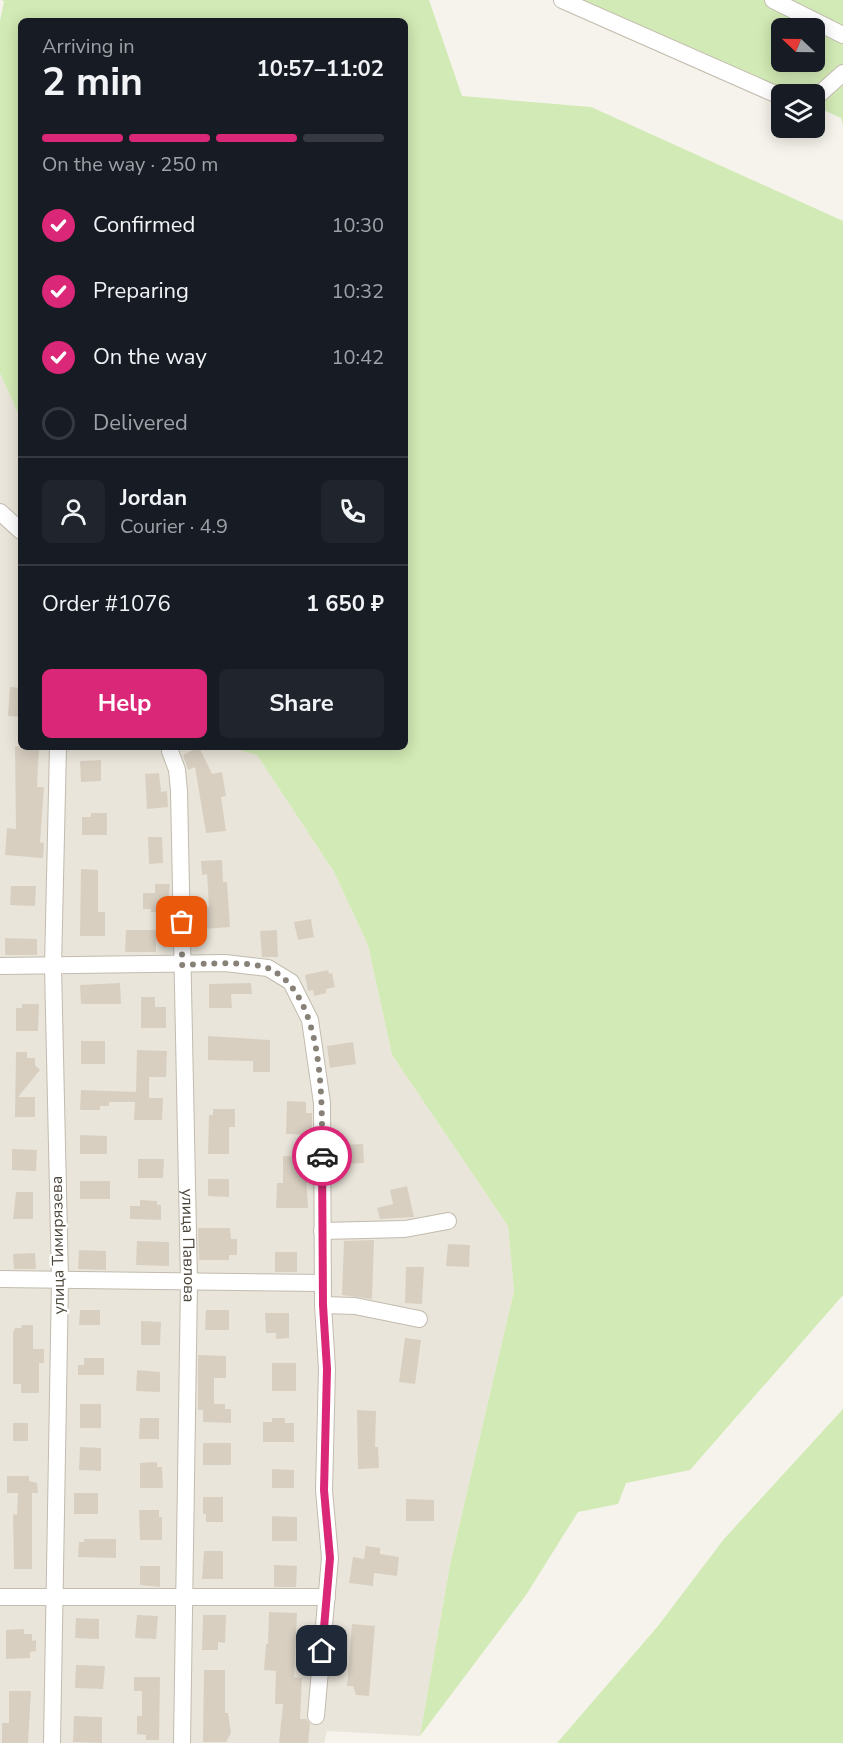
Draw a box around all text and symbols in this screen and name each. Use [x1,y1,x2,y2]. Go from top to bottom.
north arrow [771,18,825,72]
map controls [771,18,825,138]
text: Arriving in [42,33,135,60]
text: 10:57–11:02 [256,54,384,84]
text: 2 min [42,56,143,109]
button: layers [771,84,825,138]
text: On the way · 250 m [42,151,218,178]
icon: check [42,209,75,242]
text: Confirmed [93,210,195,240]
text: 10:30 [331,212,384,239]
icon: check [42,275,75,308]
text: Preparing [93,276,189,306]
text: 10:32 [331,278,384,305]
icon: check [42,341,75,374]
text: On the way [93,342,207,372]
text: 10:42 [331,344,384,371]
text: Delivered [93,408,188,438]
button: person [42,480,105,543]
button: phone [321,480,384,543]
text: Jordan [120,483,187,513]
text: Courier · 4.9 [120,513,228,540]
text: Order #1076 [42,589,171,619]
text: 1 650 ₽ [306,589,384,619]
button: Help [42,669,207,738]
button: Share [219,669,384,738]
pin [156,896,207,947]
icon: bag [165,905,198,938]
courier [292,1126,352,1186]
icon: car [306,1140,339,1173]
street label: улица Тимирязева [46,1176,70,1314]
street label: улица Павлова [176,1188,200,1303]
pin [296,1625,347,1676]
icon: home [305,1634,338,1667]

